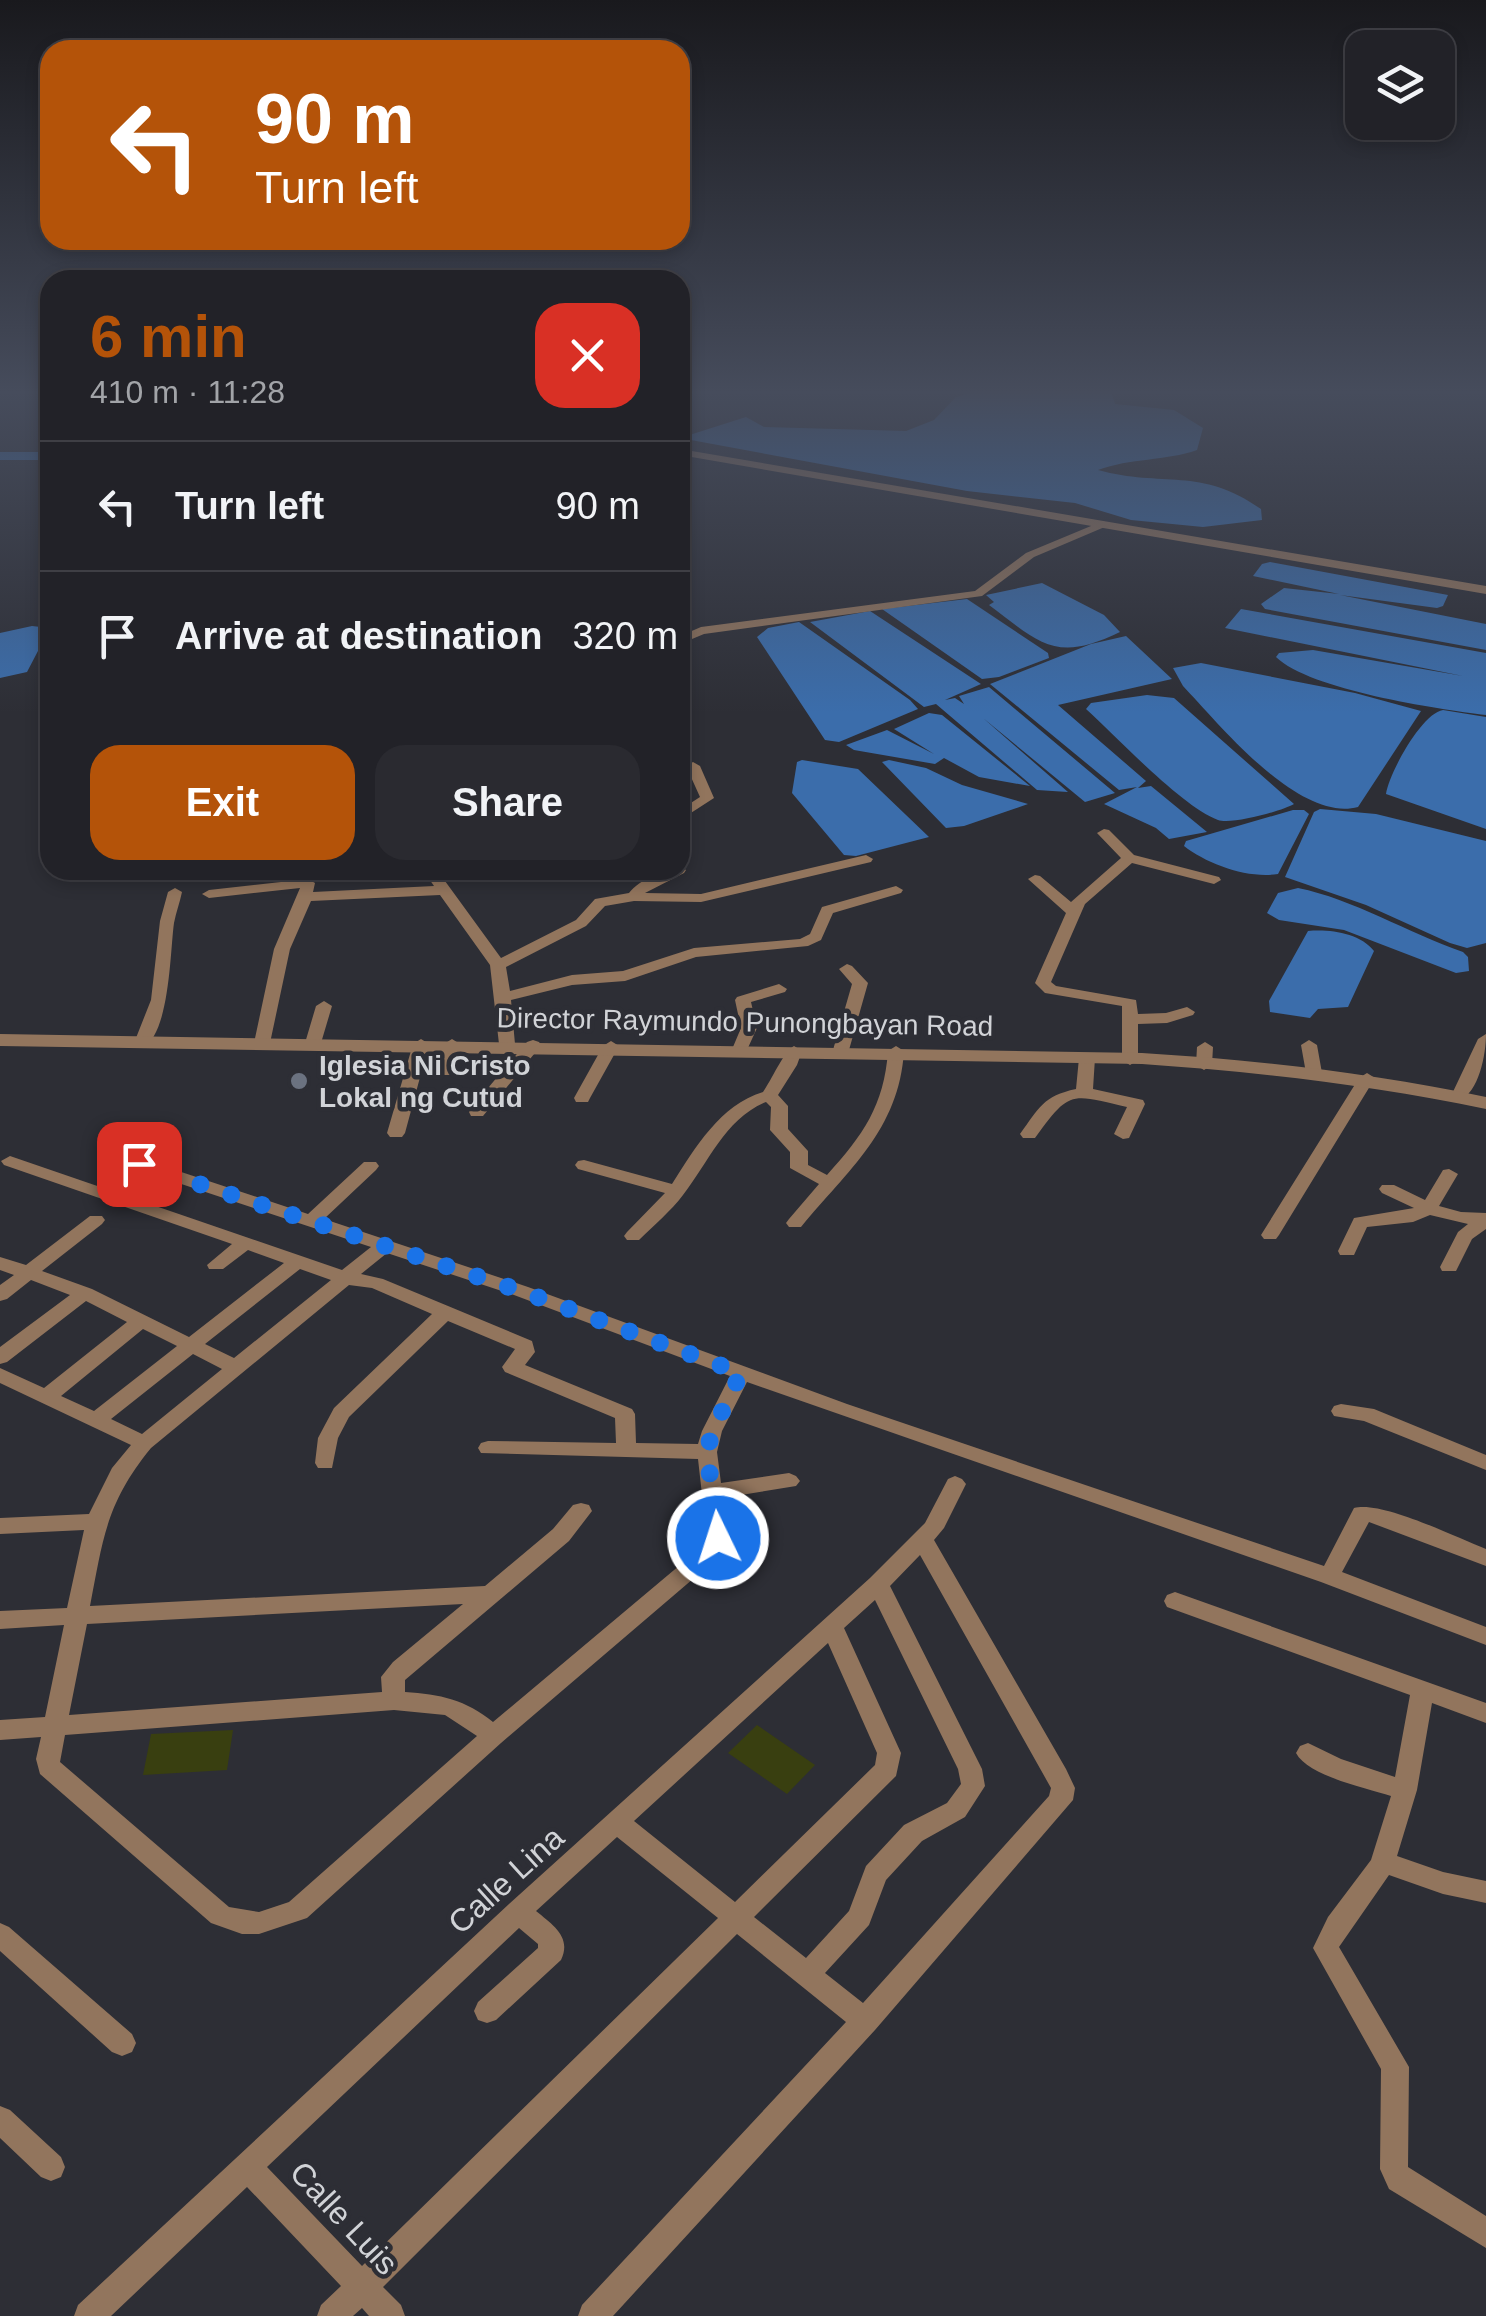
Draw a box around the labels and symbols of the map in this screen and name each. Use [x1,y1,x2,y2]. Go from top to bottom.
street label: Director Raymundo Punongbayan Road [497,1002,993,1042]
place label: Iglesia Ni Cristo Lokal ng Cutud [319,1050,531,1113]
marker: Iglesia Ni Cristo Lokal ng Cutud [288,1070,310,1092]
pin [97,1122,182,1207]
position arrow [666,1486,770,1590]
street label: Calle Lina [441,1819,571,1941]
street label: Calle Luis [283,2154,405,2282]

